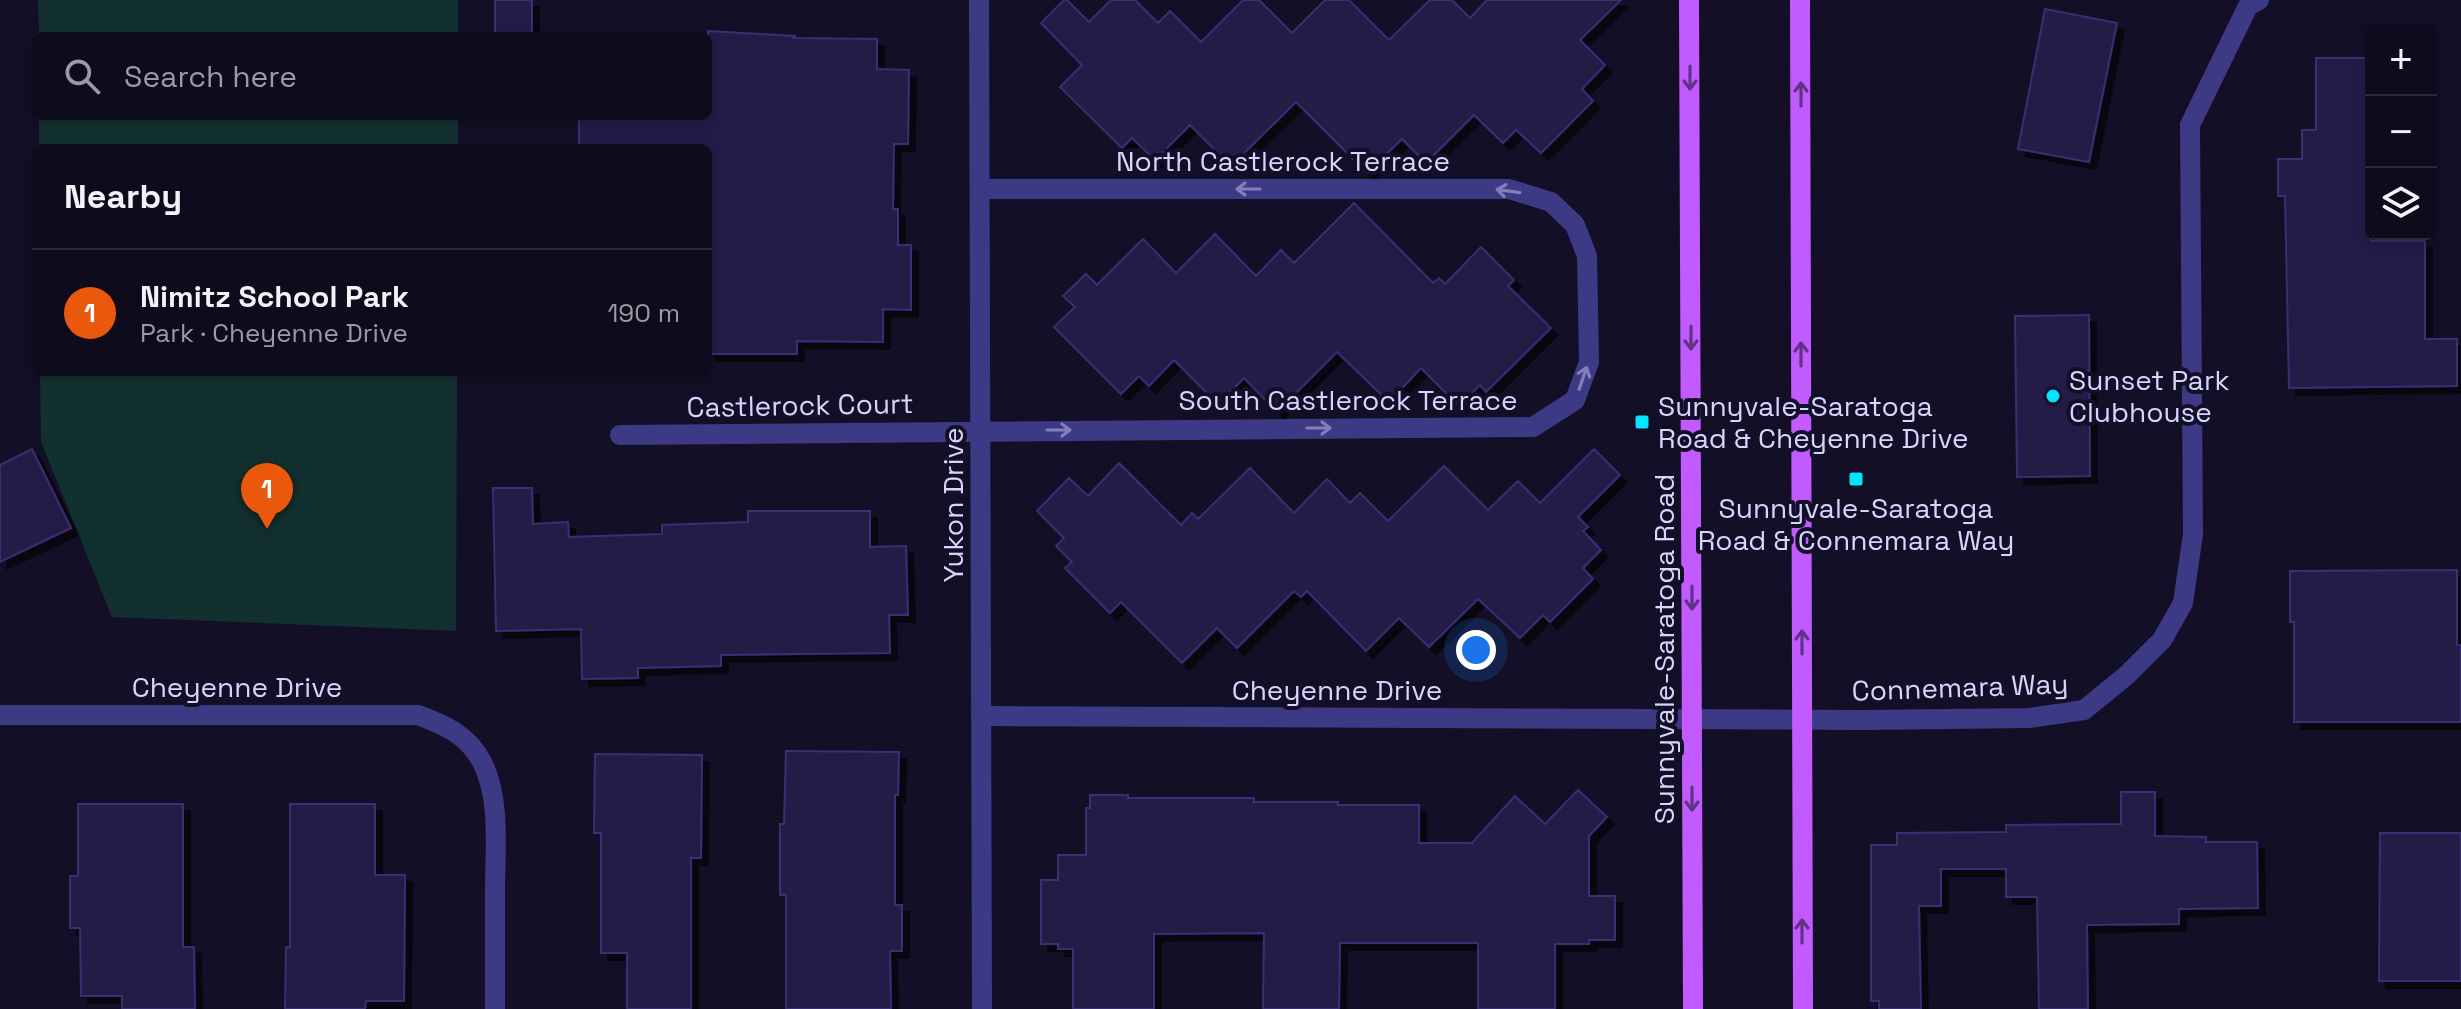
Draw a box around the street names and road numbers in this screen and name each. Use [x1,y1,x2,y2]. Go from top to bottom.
street label: North Castlerock Terrace [1116,143,1450,179]
street label: South Castlerock Terrace [1178,382,1518,418]
street label: Castlerock Court [686,385,914,425]
street label: Yukon Drive [935,427,971,583]
street label: Sunnyvale-Saratoga Road [1646,474,1682,824]
street label: Connemara Way [1851,665,2069,709]
street label: Cheyenne Drive [132,669,342,705]
street label: Cheyenne Drive [1232,672,1442,708]

